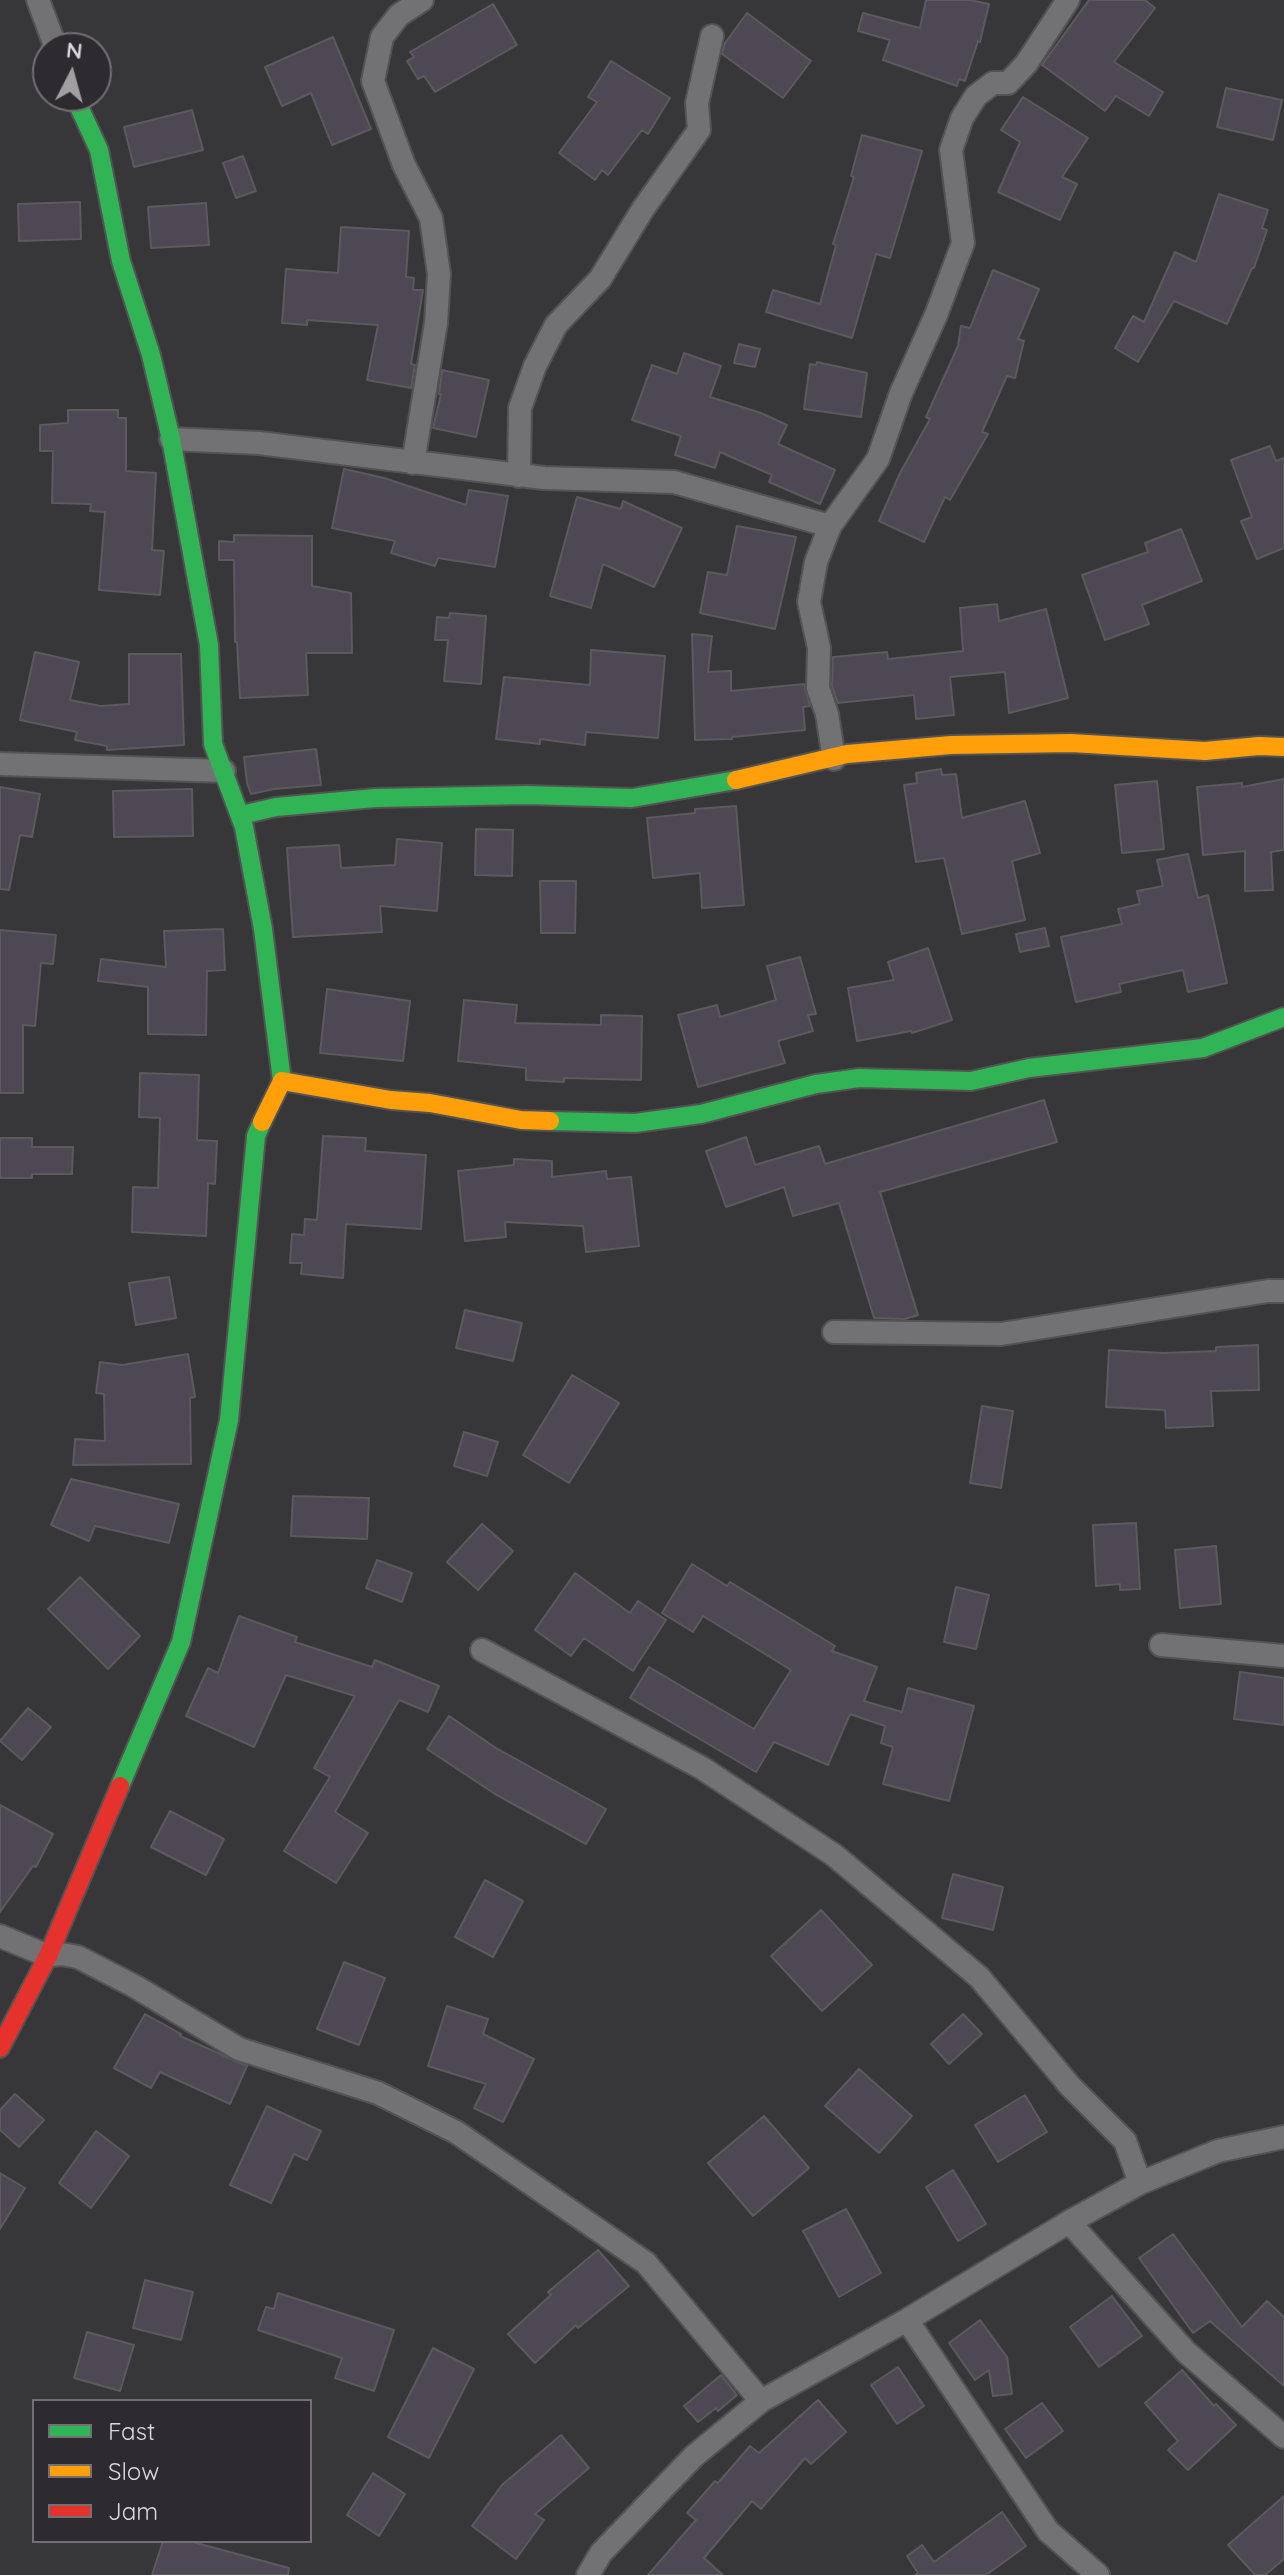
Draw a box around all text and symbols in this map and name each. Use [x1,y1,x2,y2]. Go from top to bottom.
north arrow [32,32,112,112]
text: N [65,35,84,65]
legend [32,2399,312,2543]
text: Fast [108,2416,155,2446]
text: Slow [108,2456,159,2486]
text: Jam [108,2496,158,2526]

